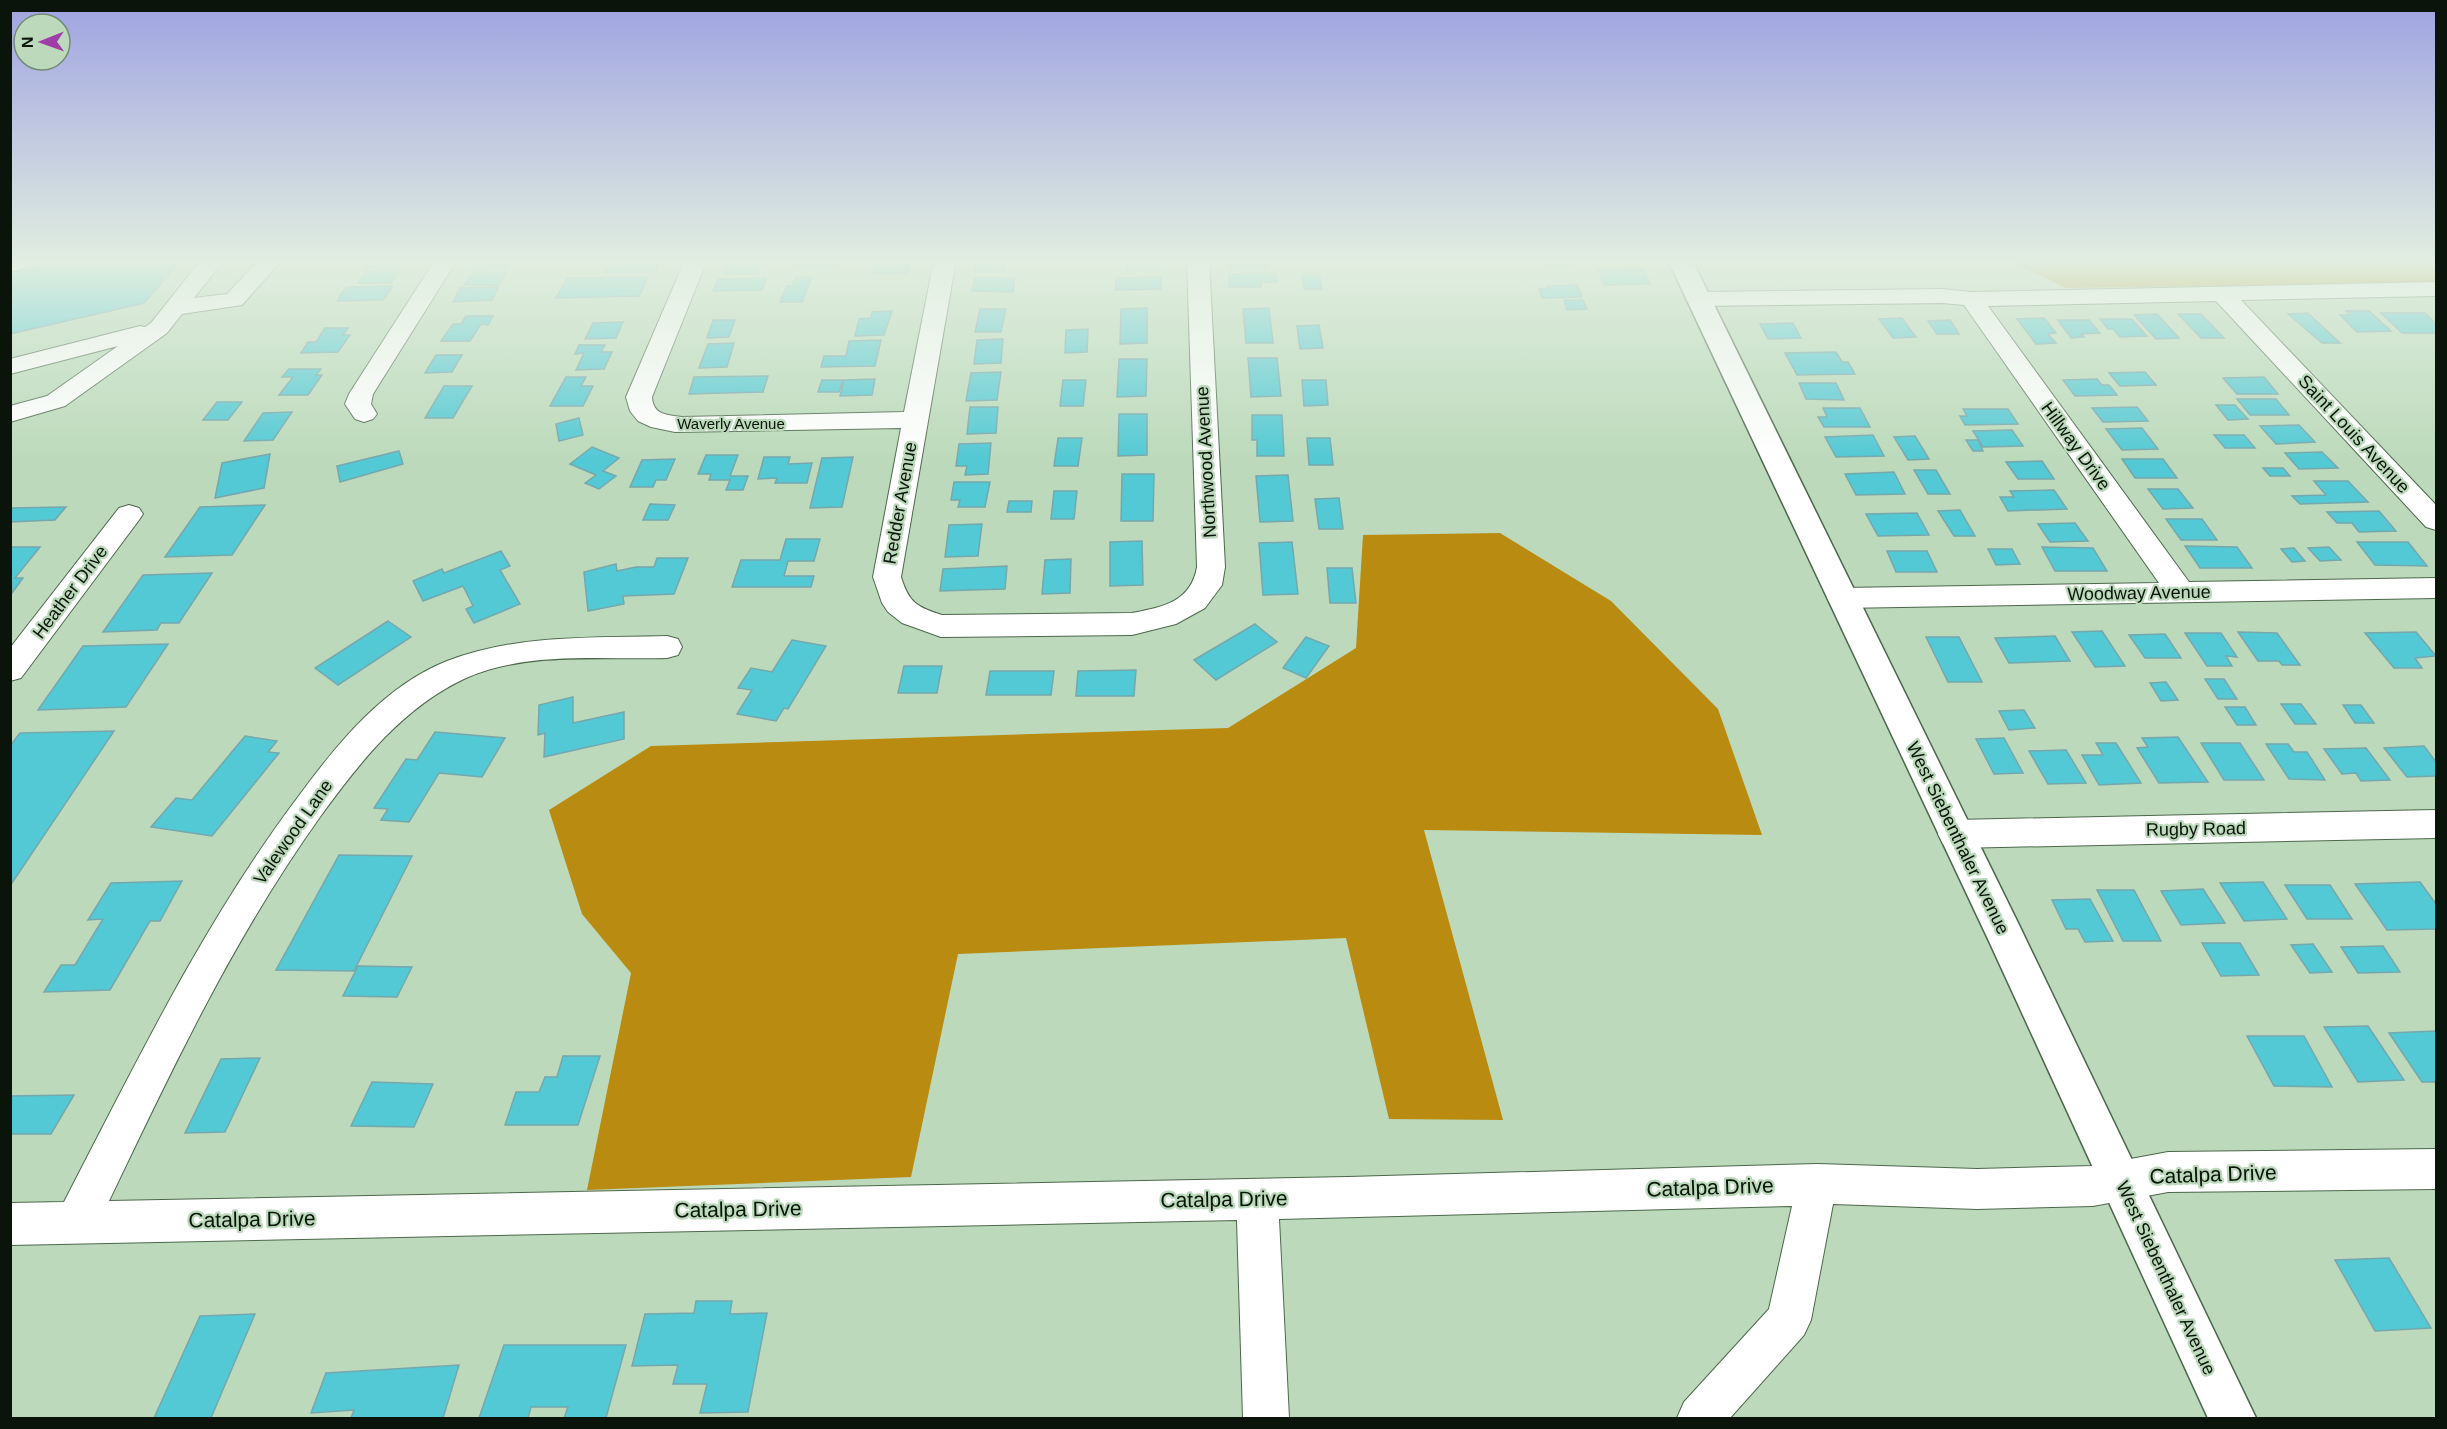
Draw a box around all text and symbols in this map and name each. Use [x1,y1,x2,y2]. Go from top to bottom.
north arrow [12,12,72,72]
text: N [19,36,36,48]
street label: Saint Louis Avenue [2294,371,2414,497]
street label: Northwood Avenue [1192,386,1220,538]
street label: Hillway Drive [2037,398,2115,494]
street label: Waverly Avenue [677,415,785,432]
street label: Redder Avenue [879,440,921,566]
street label: Heather Drive [29,542,111,642]
street label: Woodway Avenue [2067,582,2211,604]
street label: West Siebenthaler Avenue [1903,739,2013,937]
street label: Valewood Lane [250,776,336,888]
street label: Rugby Road [2146,818,2246,840]
street label: Catalpa Drive [2149,1160,2277,1188]
street label: Catalpa Drive [1646,1173,1774,1201]
street label: West Siebenthaler Avenue [2112,1178,2220,1378]
street label: Catalpa Drive [1160,1186,1288,1212]
street label: Catalpa Drive [674,1196,802,1222]
street label: Catalpa Drive [188,1206,316,1232]

